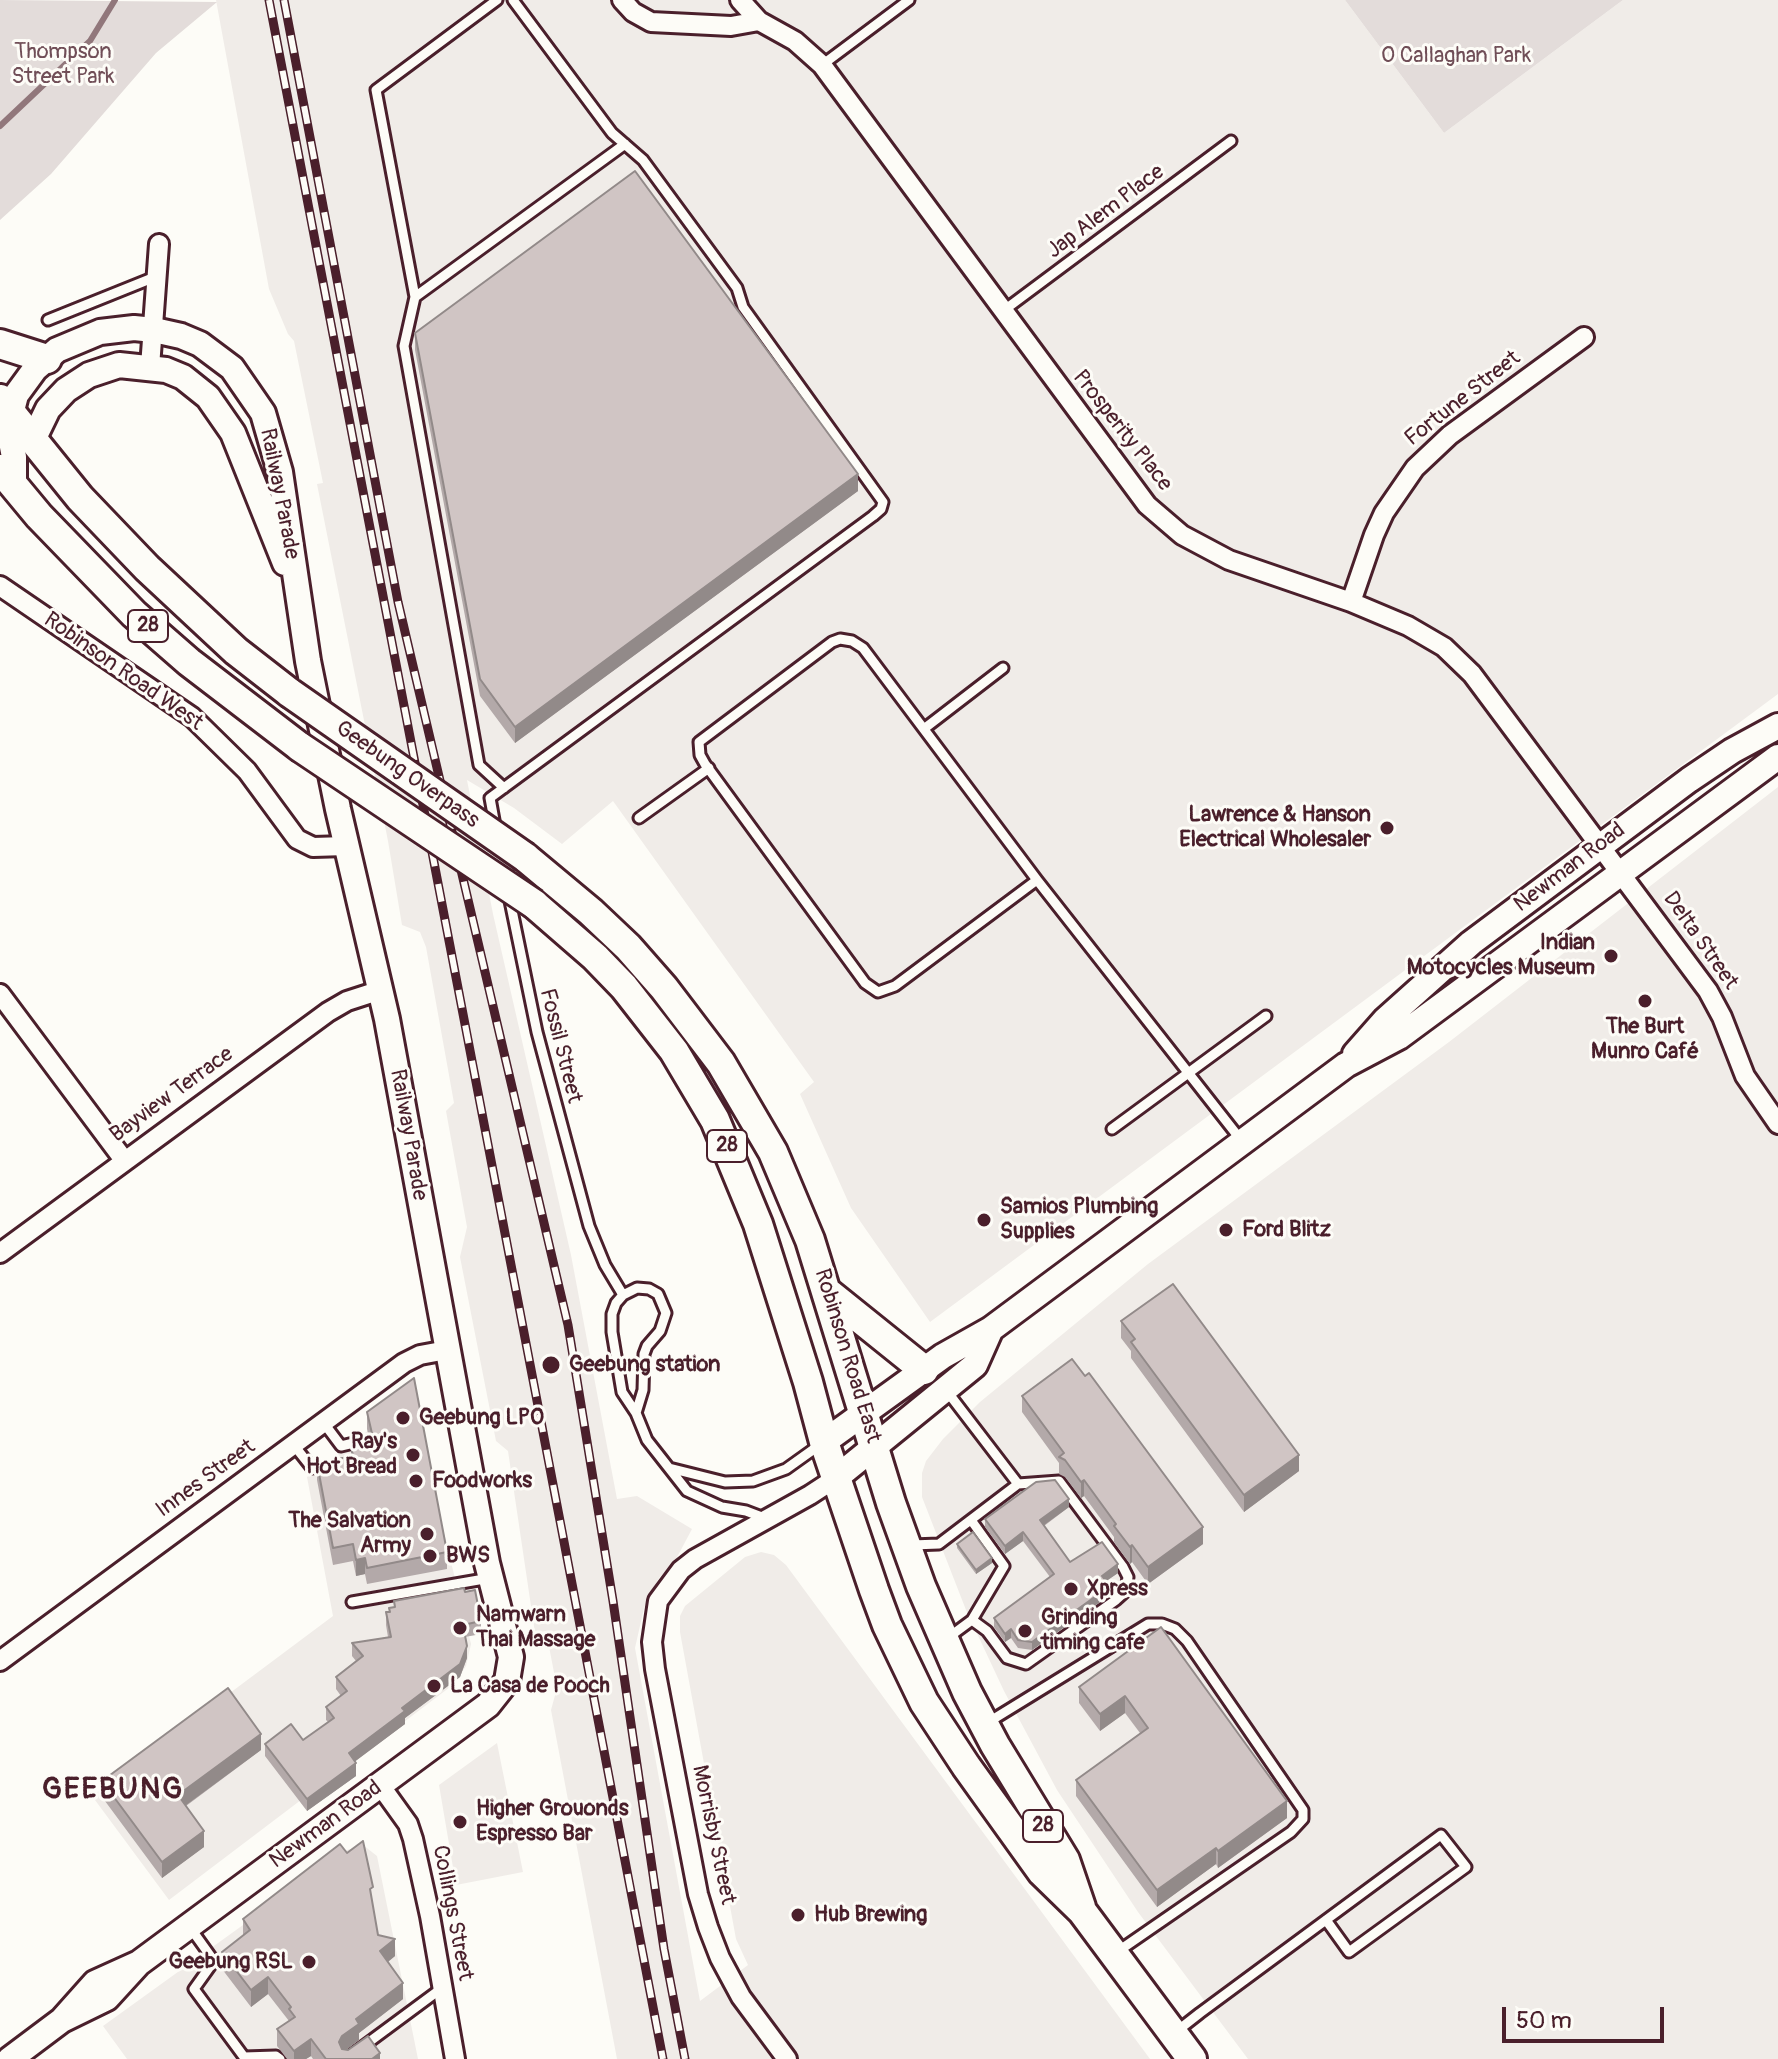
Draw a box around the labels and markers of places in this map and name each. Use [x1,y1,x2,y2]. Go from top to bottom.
place label: Lawrence & Hanson Electrical Wholesaler [1179,802,1371,854]
marker: Lawrence & Hanson Electrical Wholesaler [1378,819,1396,837]
place label: Indian Motocycles Museum [1407,930,1595,982]
marker: Indian Motocycles Museum [1602,947,1620,965]
marker: The Burt Munro Café [1636,992,1654,1010]
place label: The Burt Munro Café [1591,1014,1699,1066]
place label: Samios Plumbing Supplies [1000,1194,1158,1246]
marker: Samios Plumbing Supplies [975,1211,993,1229]
place label: Ford Blitz [1242,1217,1331,1243]
marker: Ford Blitz [1217,1221,1235,1239]
place label: Geebung station [569,1352,721,1378]
marker: Geebung station [540,1354,562,1376]
place label: Geebung LPO [419,1405,544,1431]
marker: Geebung LPO [394,1409,412,1427]
place label: Ray's Hot Bread [306,1429,397,1480]
marker: Ray's Hot Bread [404,1446,422,1464]
place label: Foodworks [432,1468,532,1494]
marker: Foodworks [407,1472,425,1490]
place label: The Salvation Army [288,1508,411,1560]
marker: The Salvation Army [418,1525,436,1543]
place label: BWS [446,1543,490,1569]
marker: BWS [421,1547,439,1565]
place label: Xpress [1087,1576,1148,1602]
marker: Xpress [1062,1580,1080,1598]
place label: Namwarn Thai Massage [476,1602,595,1654]
place label: Grinding timing cafe [1041,1605,1145,1656]
marker: Namwarn Thai Massage [451,1619,469,1637]
marker: Grinding timing cafe [1016,1622,1034,1640]
place label: La Casa de Pooch [450,1673,610,1699]
marker: La Casa de Pooch [425,1677,443,1695]
place label: Higher Grouonds Espresso Bar [476,1796,628,1848]
marker: Higher Grouonds Espresso Bar [451,1813,469,1831]
place label: Hub Brewing [814,1902,927,1928]
marker: Hub Brewing [789,1906,807,1924]
place label: Geebung RSL [169,1949,293,1975]
marker: Geebung RSL [300,1953,318,1971]

